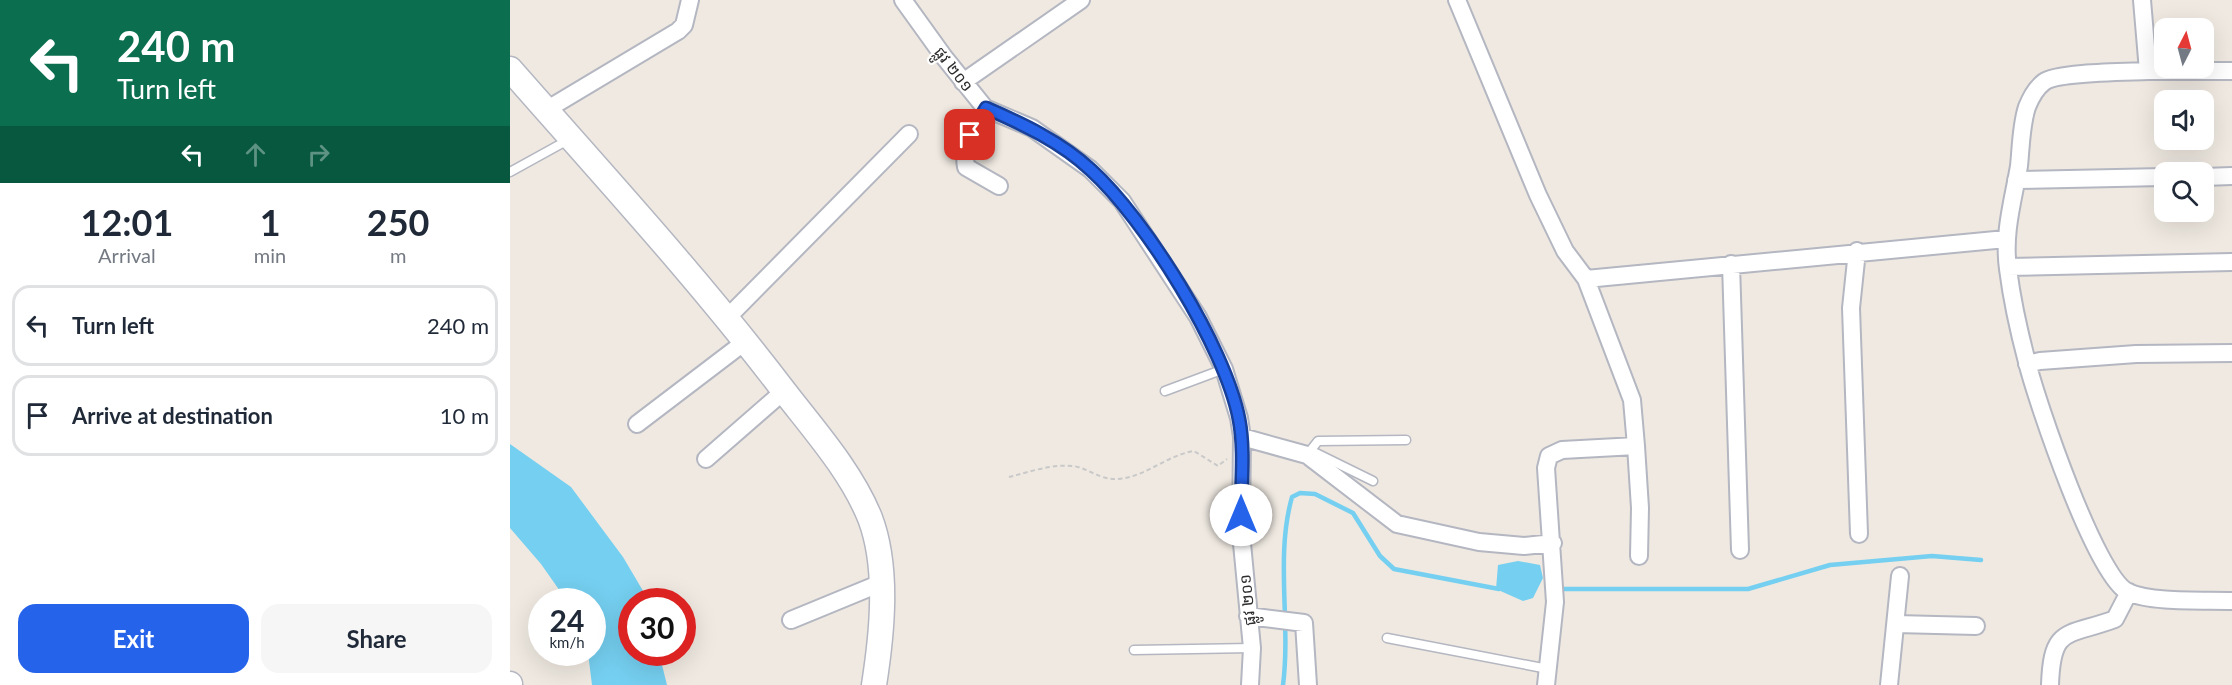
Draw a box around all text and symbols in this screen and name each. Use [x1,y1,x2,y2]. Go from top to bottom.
north arrow [2154,18,2214,78]
map controls [2154,18,2214,222]
text: 240 m [117,21,235,71]
icon: left [18,24,96,102]
street label: ផ្លូវ ២០១ [926,42,978,98]
text: Turn left [117,72,216,105]
button: sound [2154,90,2214,150]
pin [944,109,995,160]
icon: arrive [953,118,986,151]
icon: left [176,138,209,171]
icon: ahead [239,138,272,171]
icon: right [302,138,335,171]
button: search [2154,162,2214,222]
text: 12:01 [81,200,173,244]
text: 1 [260,200,281,244]
text: 250 [367,200,429,244]
text: Arrival [98,243,156,267]
text: min [254,243,286,267]
text: m [390,243,406,267]
icon: left [21,309,54,342]
text: Turn left [72,312,154,339]
text: 240 m [427,312,489,339]
icon: arrive [21,399,54,432]
text: Arrive at destination [72,402,273,429]
text: 10 m [440,402,489,429]
position arrow [1209,483,1273,547]
street label: ផ្លូវ ២០១ [1234,573,1264,627]
speed limit sign: 30 [618,588,696,666]
text: 24 [550,602,584,638]
button: Exit [18,604,249,673]
button: Share [261,604,492,673]
text: km/h [549,633,585,651]

